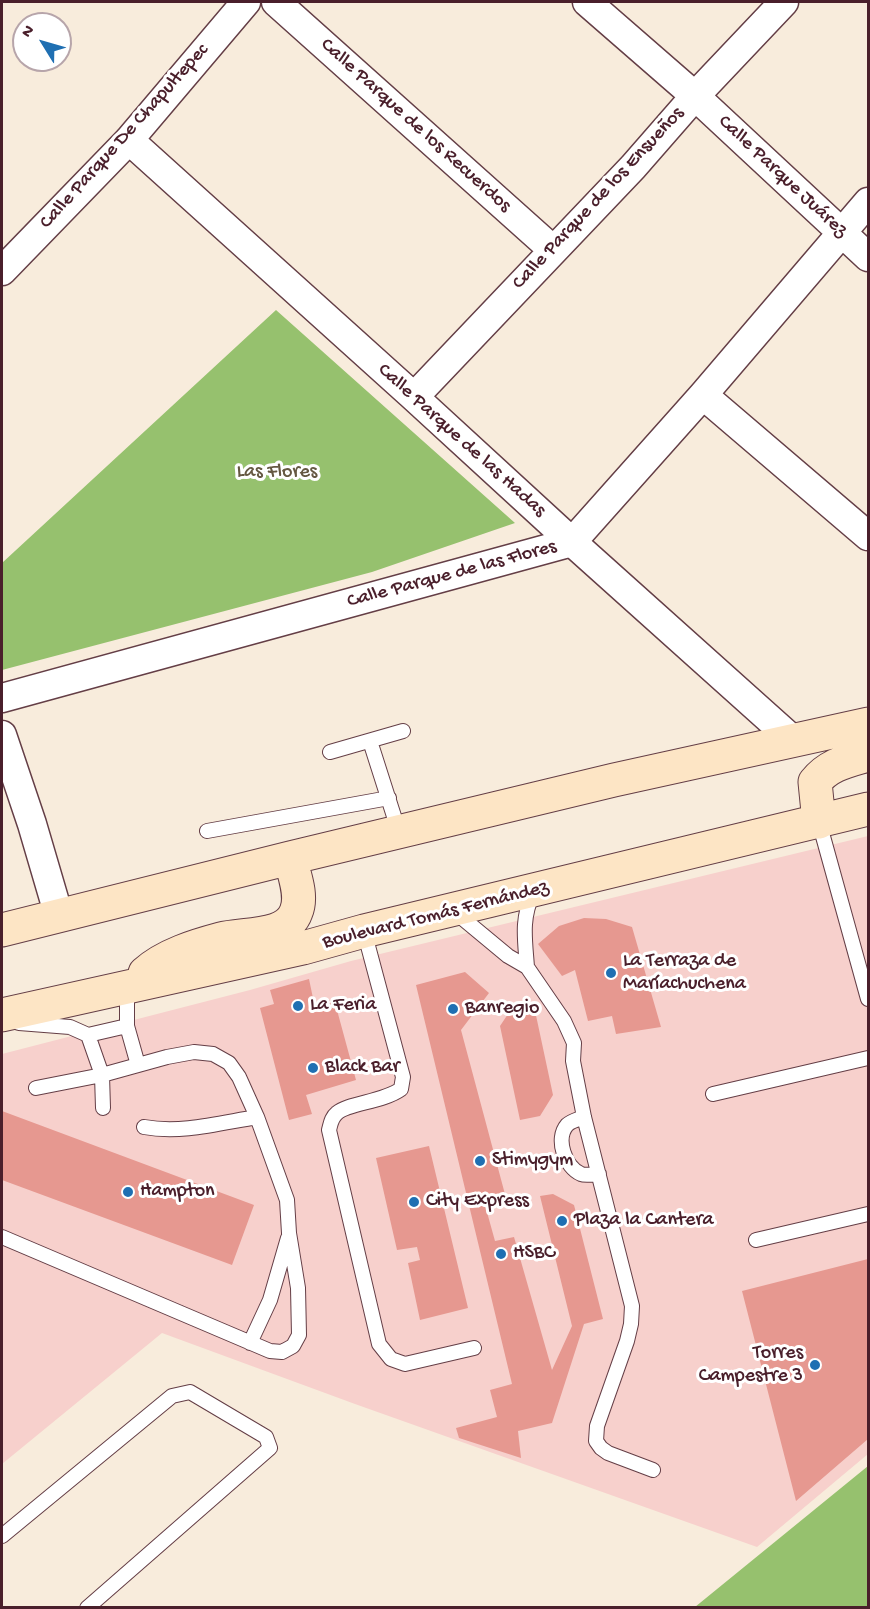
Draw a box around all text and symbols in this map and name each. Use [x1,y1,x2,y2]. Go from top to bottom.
north arrow [12,12,72,72]
text: N [18,22,40,42]
street label: Calle Parque de los Recuerdos [314,34,516,218]
street label: Calle Parque De Chapultepec [35,39,215,235]
street label: Calle Parque de los Ensueños [508,103,690,295]
street label: Calle Parque Juárez [712,111,852,243]
street label: Calle Parque de las Hadas [372,359,550,523]
park label: Las Flores [237,461,317,485]
street label: Calle Parque de las Flores [345,536,559,614]
street label: Boulevard Tomás Fernández [320,876,552,956]
place label: La Terraza de Maríachuchena [623,950,746,997]
marker: La Terraza de Maríachuchena [604,966,618,980]
place label: La Feria [310,994,376,1018]
place label: Banregio [465,997,539,1021]
marker: La Feria [291,999,305,1013]
marker: Banregio [446,1002,460,1016]
place label: Black Bar [325,1056,400,1080]
marker: Black Bar [306,1061,320,1075]
place label: Stimygym [492,1149,573,1173]
marker: Stimygym [473,1154,487,1168]
place label: Hampton [140,1180,215,1204]
marker: Hampton [121,1185,135,1199]
place label: City Express [426,1190,529,1214]
marker: City Express [407,1195,421,1209]
place label: Plaza la Cantera [574,1209,714,1233]
marker: Plaza la Cantera [555,1214,569,1228]
place label: HSBC [513,1242,555,1266]
marker: HSBC [494,1247,508,1261]
place label: Torres Campestre 3 [699,1342,803,1389]
marker: Torres Campestre 3 [808,1358,822,1372]

